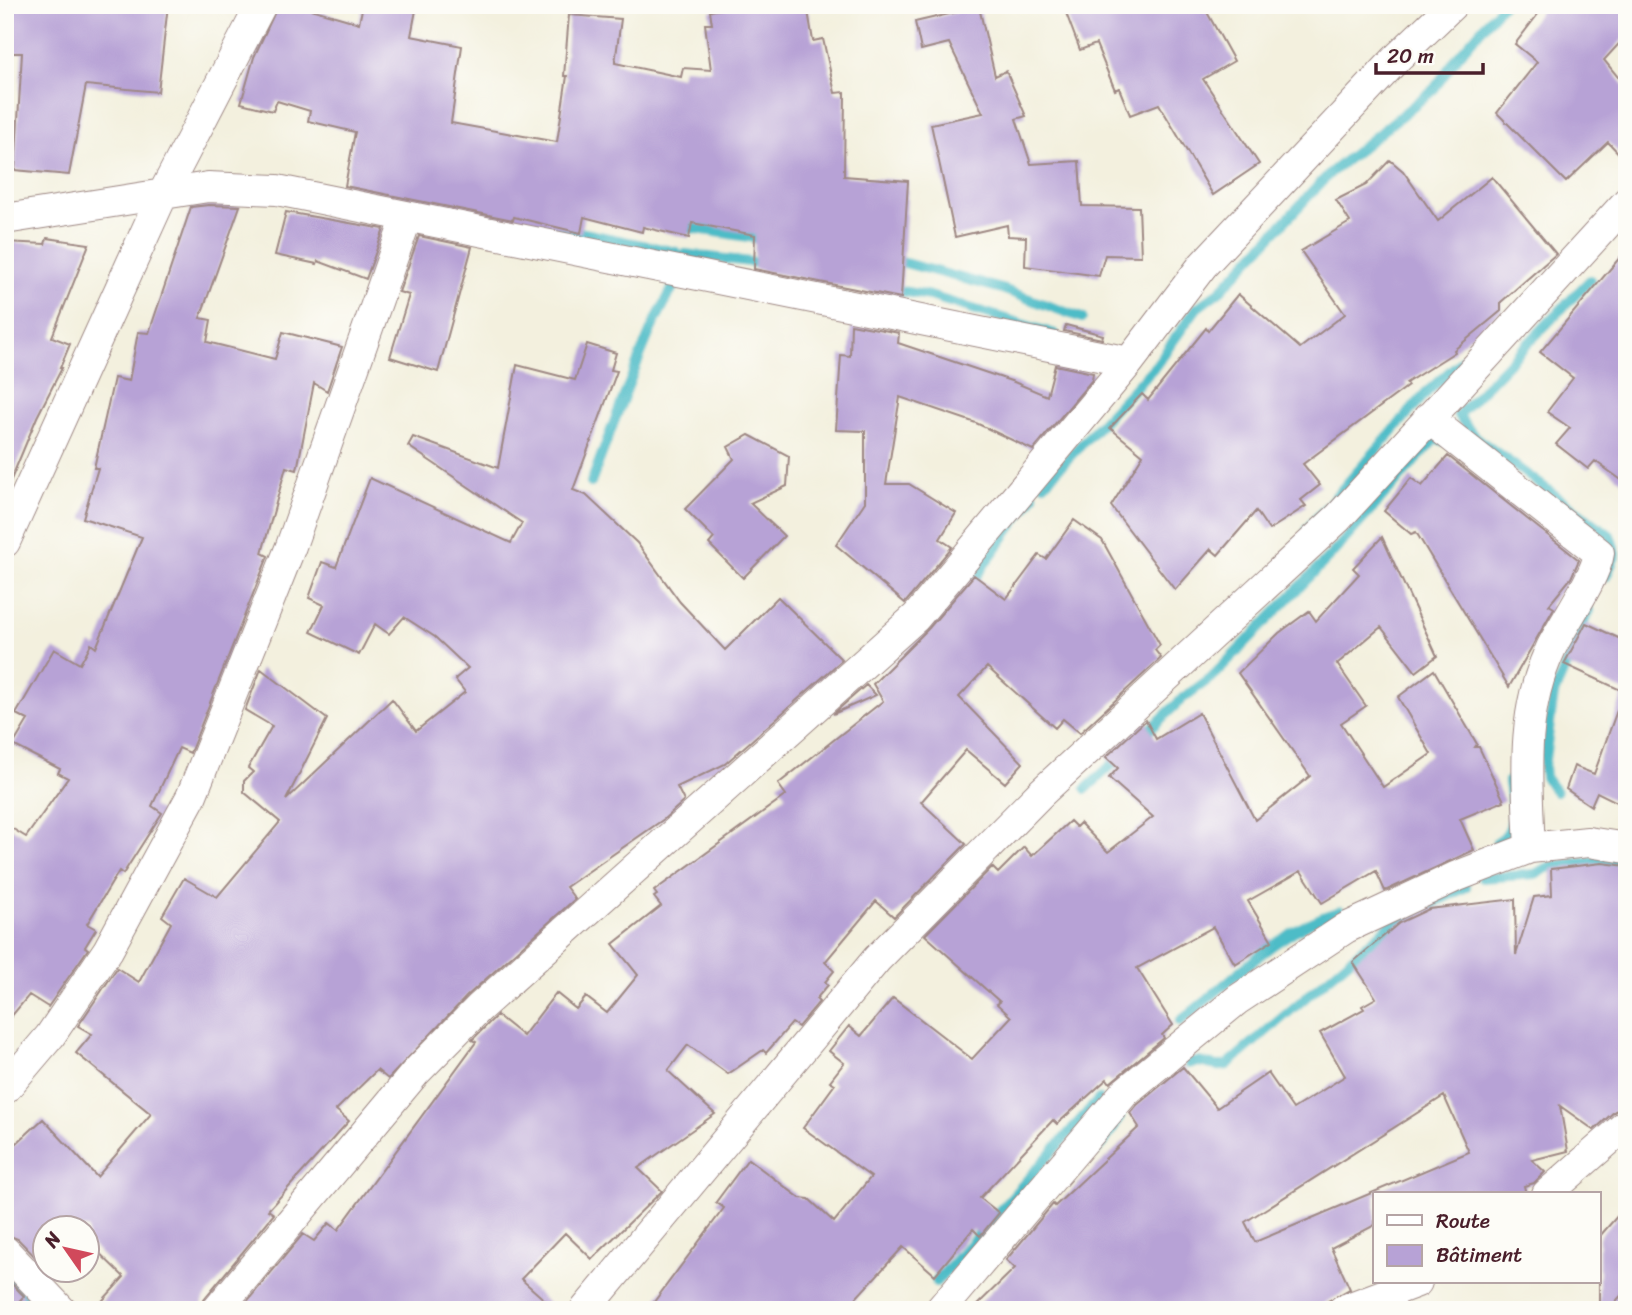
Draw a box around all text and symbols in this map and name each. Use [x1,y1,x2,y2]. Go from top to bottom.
scale bar [1376,32,1483,76]
text: 20 m [1387,37,1434,75]
legend [1373,1192,1600,1284]
text: Route [1436,1202,1490,1240]
north arrow [32,1214,102,1284]
text: N [34,1224,70,1255]
text: Bâtiment [1436,1236,1522,1274]

